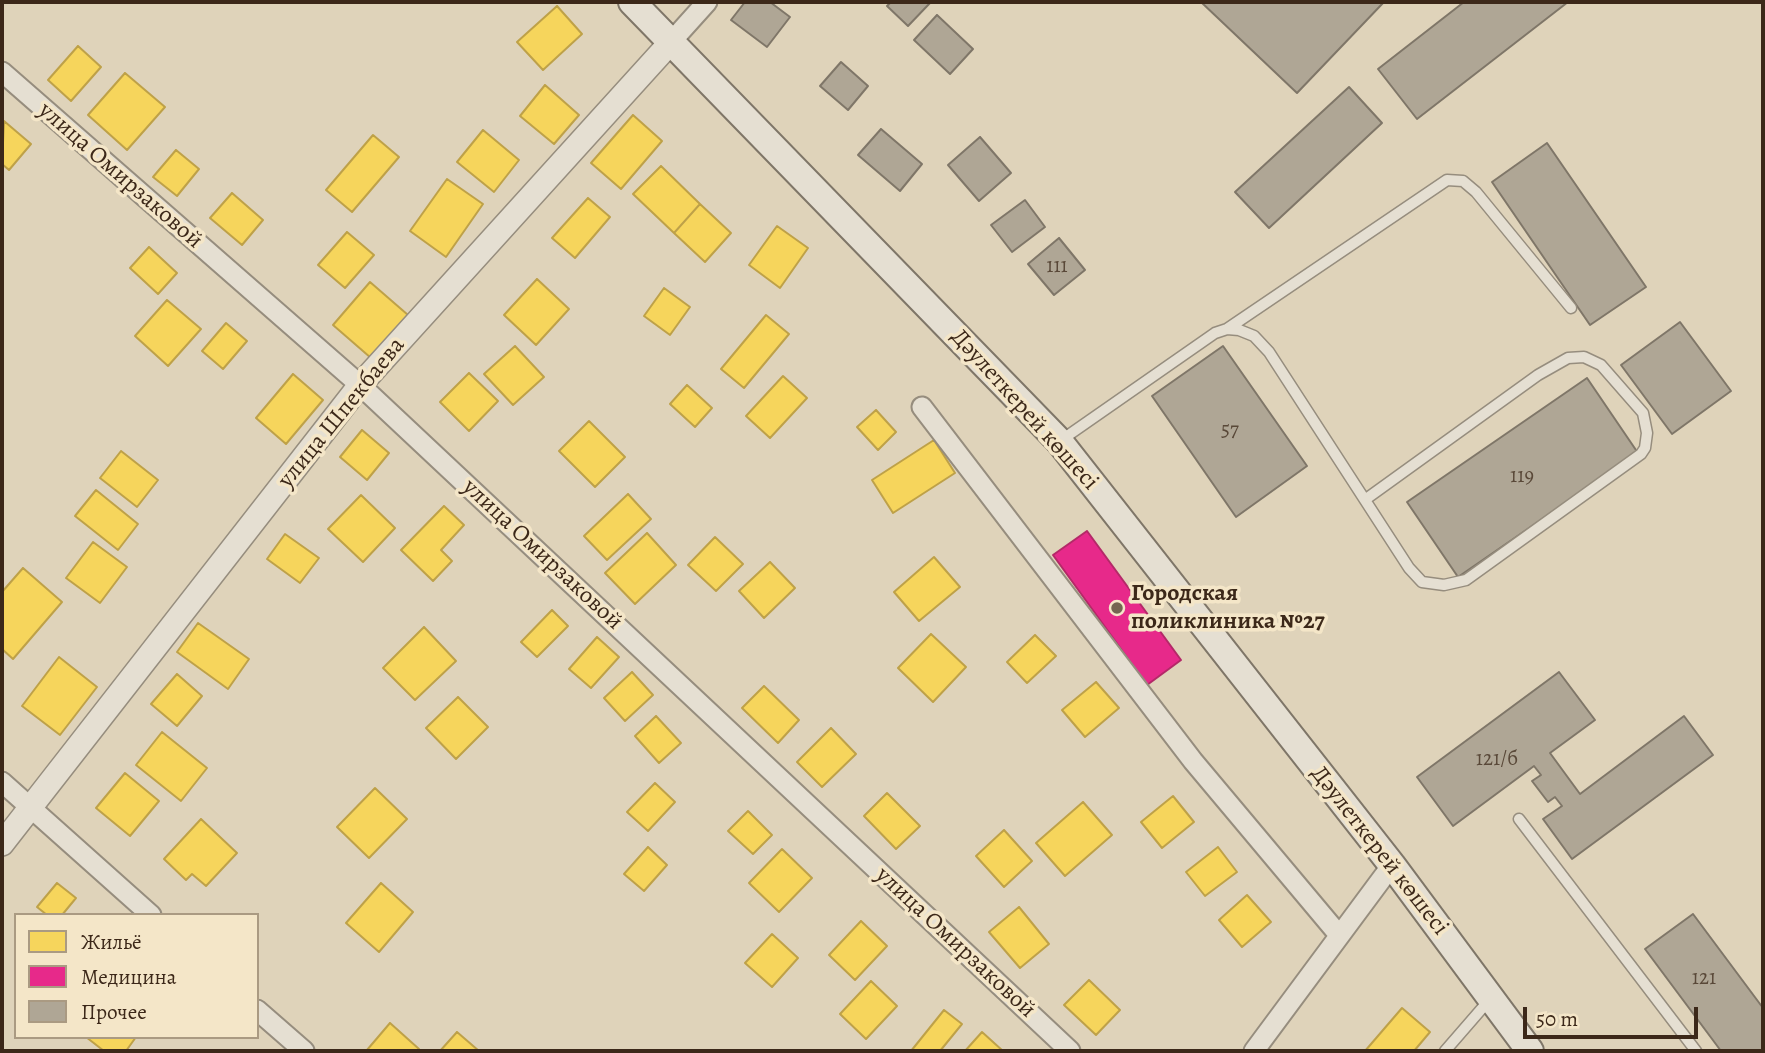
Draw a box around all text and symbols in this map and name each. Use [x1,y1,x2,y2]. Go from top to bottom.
street label: улица Омирзаковой [32,97,208,255]
house number: 111 [1046,254,1068,280]
street label: Дәулеткерей көшесі [944,323,1104,497]
street label: улица Шпекбаева [272,332,412,494]
house number: 57 [1221,418,1239,444]
house number: 119 [1510,464,1534,490]
street label: улица Омирзаковой [456,473,628,637]
place label: Городская поликлиника №27 [1131,580,1325,636]
marker: Городская поликлиника №27 [1109,600,1125,616]
house number: 121/б [1476,747,1518,773]
street label: Дәулеткерей көшесі [1304,760,1454,942]
street label: улица Омирзаковой [869,861,1041,1025]
legend [14,913,259,1039]
text: Жильё [81,928,142,956]
text: Медицина [81,963,176,991]
house number: 121 [1692,966,1716,992]
scale bar [1527,993,1702,1038]
text: Прочее [81,998,147,1026]
text: 50 m [1536,1005,1578,1033]

